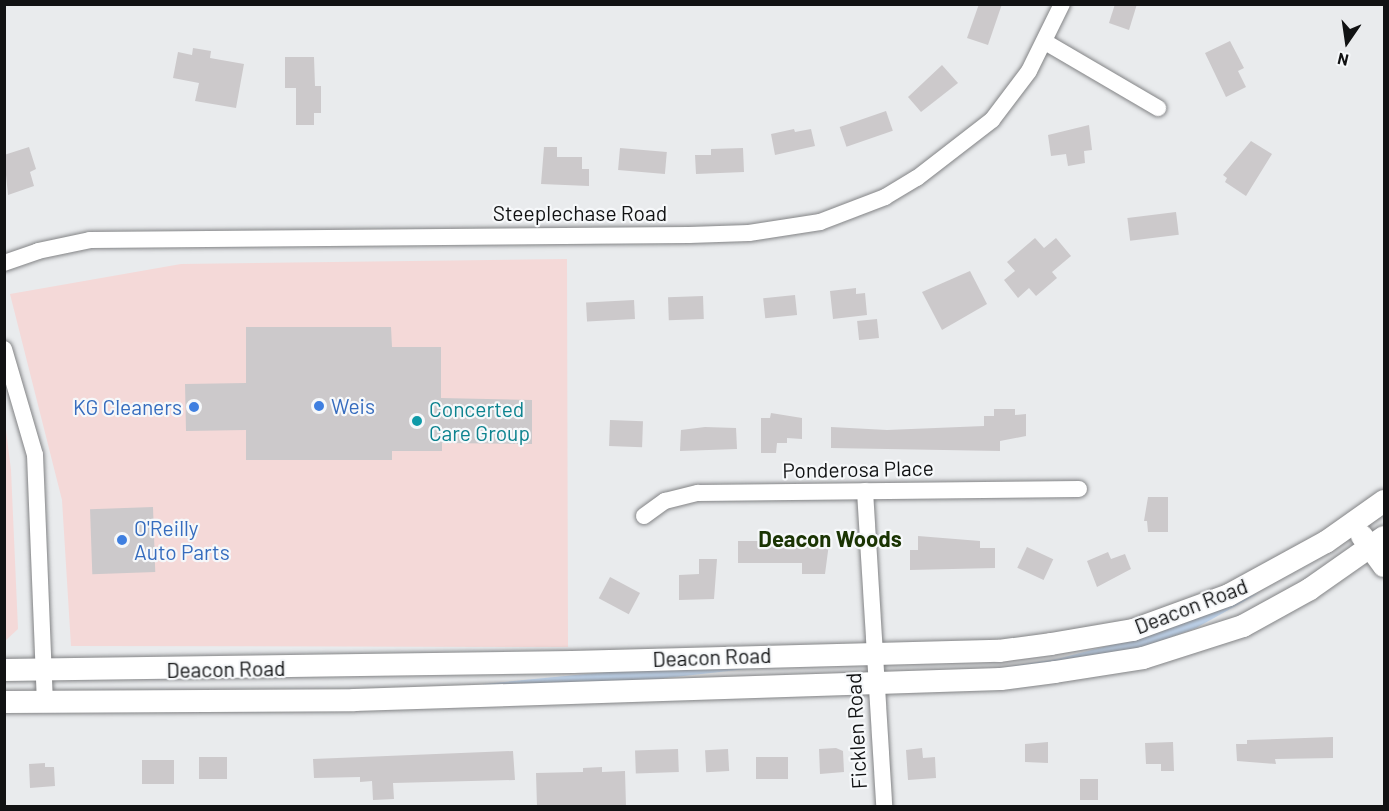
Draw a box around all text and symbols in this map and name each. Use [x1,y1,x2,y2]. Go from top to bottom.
north arrow [1317,12,1377,72]
text: N [1336,50,1350,70]
street label: Steeplechase Road [493,200,667,226]
place label: Weis [331,393,375,419]
place label: KG Cleaners [73,394,182,420]
place label: Concerted Care Group [429,396,530,446]
marker: Weis [312,399,326,413]
marker: KG Cleaners [187,400,201,414]
marker: Concerted Care Group [410,414,424,428]
street label: Ponderosa Place [782,455,934,483]
place label: O'Reilly Auto Parts [134,515,230,565]
district label: Deacon Woods [758,526,902,552]
marker: O'Reilly Auto Parts [115,533,129,547]
street label: Deacon Road [1131,573,1251,639]
street label: Deacon Road [652,642,772,672]
street label: Deacon Road [166,655,286,683]
street label: Ficklen Road [840,672,872,790]

